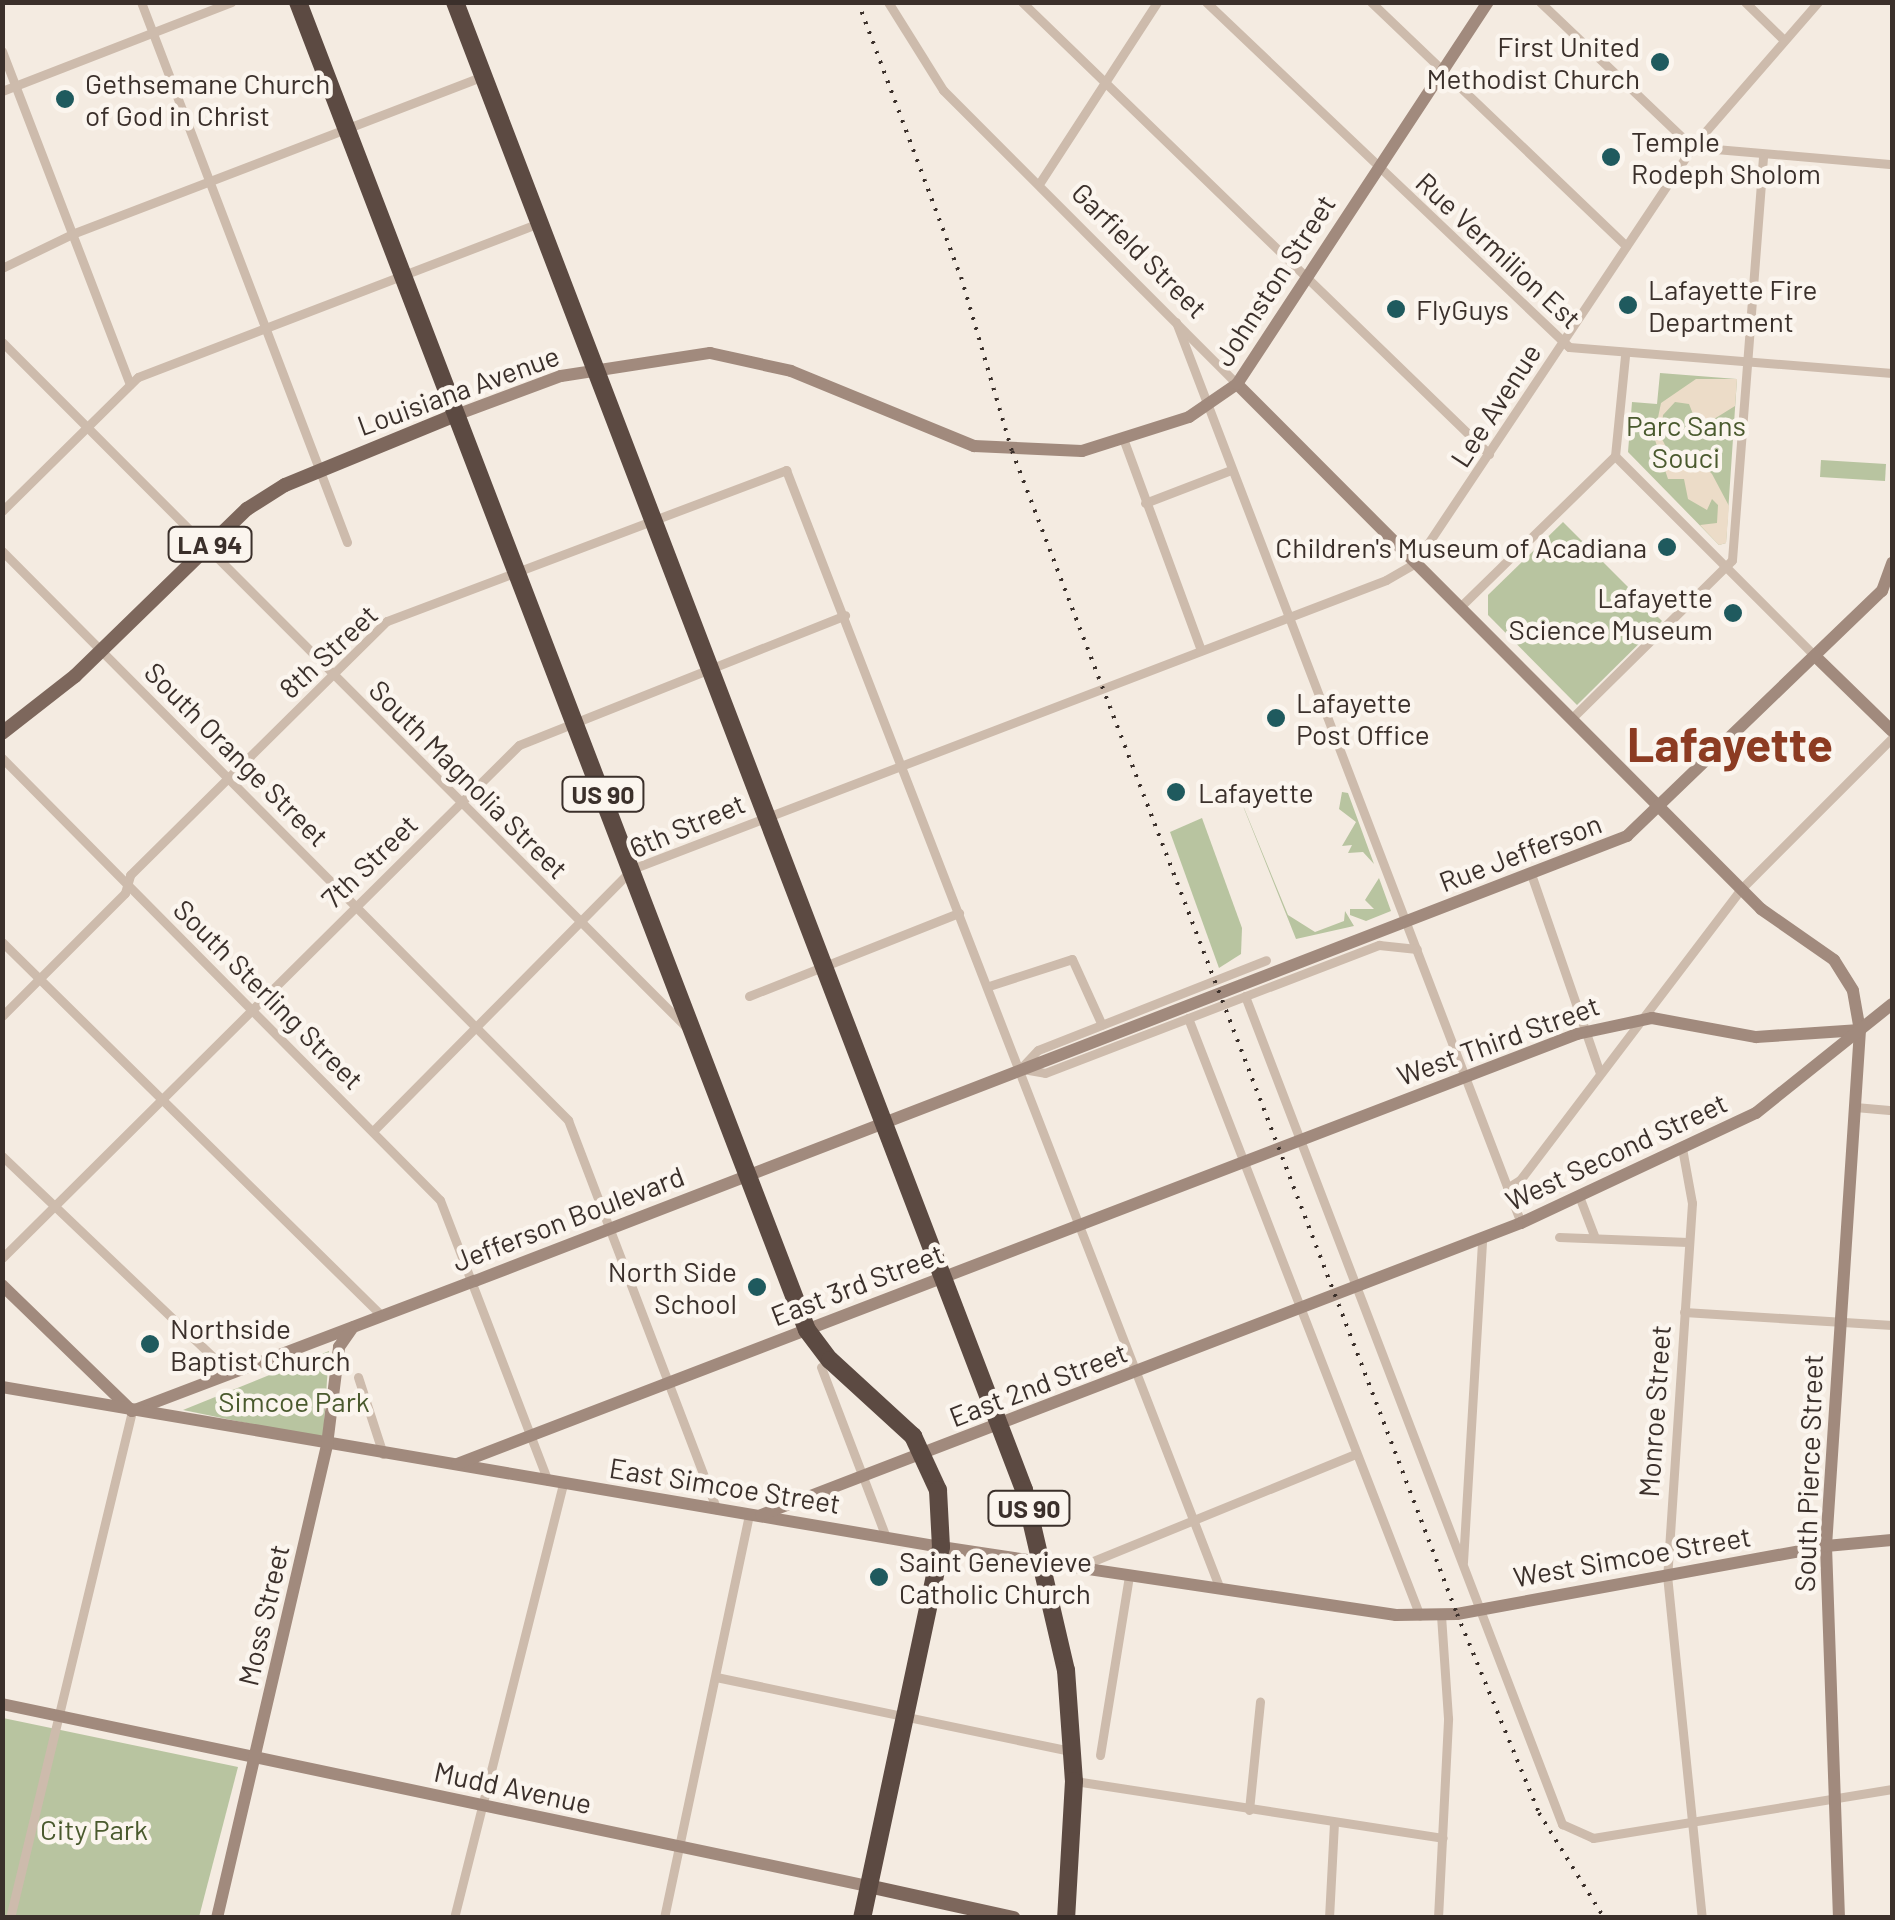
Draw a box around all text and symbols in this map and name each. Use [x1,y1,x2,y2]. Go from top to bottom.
place label: First United Methodist Church [1426,29,1640,95]
marker: First United Methodist Church [1649,51,1671,73]
place label: Gethsemane Church of God in Christ [85,66,330,132]
marker: Gethsemane Church of God in Christ [54,88,76,110]
place label: Temple Rodeph Sholom [1631,124,1821,190]
marker: Temple Rodeph Sholom [1600,146,1622,168]
street label: Rue Vermilion Est [1410,165,1588,335]
street label: Garfield Street [1065,175,1215,325]
street label: Johnston Street [1206,188,1342,372]
place label: Lafayette Fire Department [1648,272,1817,338]
place label: FlyGuys [1416,292,1509,326]
marker: Lafayette Fire Department [1617,294,1639,316]
marker: FlyGuys [1385,298,1407,320]
street label: Lee Avenue [1443,337,1547,473]
street label: Louisiana Avenue [353,338,563,442]
park label: Parc Sans Souci [1626,408,1746,474]
road number: LA 94 [168,524,252,564]
place label: Children's Museum of Acadiana [1275,530,1647,564]
marker: Children's Museum of Acadiana [1656,536,1678,558]
place label: Lafayette Science Museum [1509,580,1713,646]
street label: 8th Street [272,597,384,705]
marker: Lafayette Science Museum [1722,602,1744,624]
street label: South Orange Street [138,655,336,853]
street label: South Magnolia Street [363,673,575,885]
place label: Lafayette Post Office [1296,685,1430,751]
marker: Lafayette Post Office [1265,707,1287,729]
district label: Lafayette [1627,715,1833,773]
road number: US 90 [560,774,646,814]
place label: Lafayette [1198,775,1314,809]
marker: Lafayette [1163,779,1189,805]
street label: 6th Street [624,786,750,864]
street label: Rue Jefferson [1434,806,1606,898]
street label: 7th Street [314,807,424,915]
street label: South Sterling Street [167,892,371,1096]
street label: West Third Street [1392,988,1604,1092]
street label: West Second Street [1500,1085,1732,1217]
street label: Jefferson Boulevard [447,1158,689,1278]
street label: East 3rd Street [766,1236,948,1332]
place label: North Side School [608,1254,737,1320]
marker: North Side School [746,1276,768,1298]
place label: Northside Baptist Church [170,1311,351,1377]
street label: Monroe Street [1631,1324,1677,1498]
marker: Northside Baptist Church [139,1333,161,1355]
street label: East 2nd Street [944,1335,1132,1433]
street label: South Pierce Street [1787,1354,1829,1592]
park label: Simcoe Park [218,1384,370,1418]
street label: East Simcoe Street [607,1450,843,1520]
road number: US 90 [986,1488,1072,1528]
street label: West Simcoe Street [1511,1519,1753,1593]
street label: Moss Street [230,1541,296,1689]
place label: Saint Genevieve Catholic Church [899,1544,1092,1610]
marker: Saint Genevieve Catholic Church [868,1566,890,1588]
street label: Mudd Avenue [431,1754,595,1820]
park label: City Park [40,1812,148,1846]

